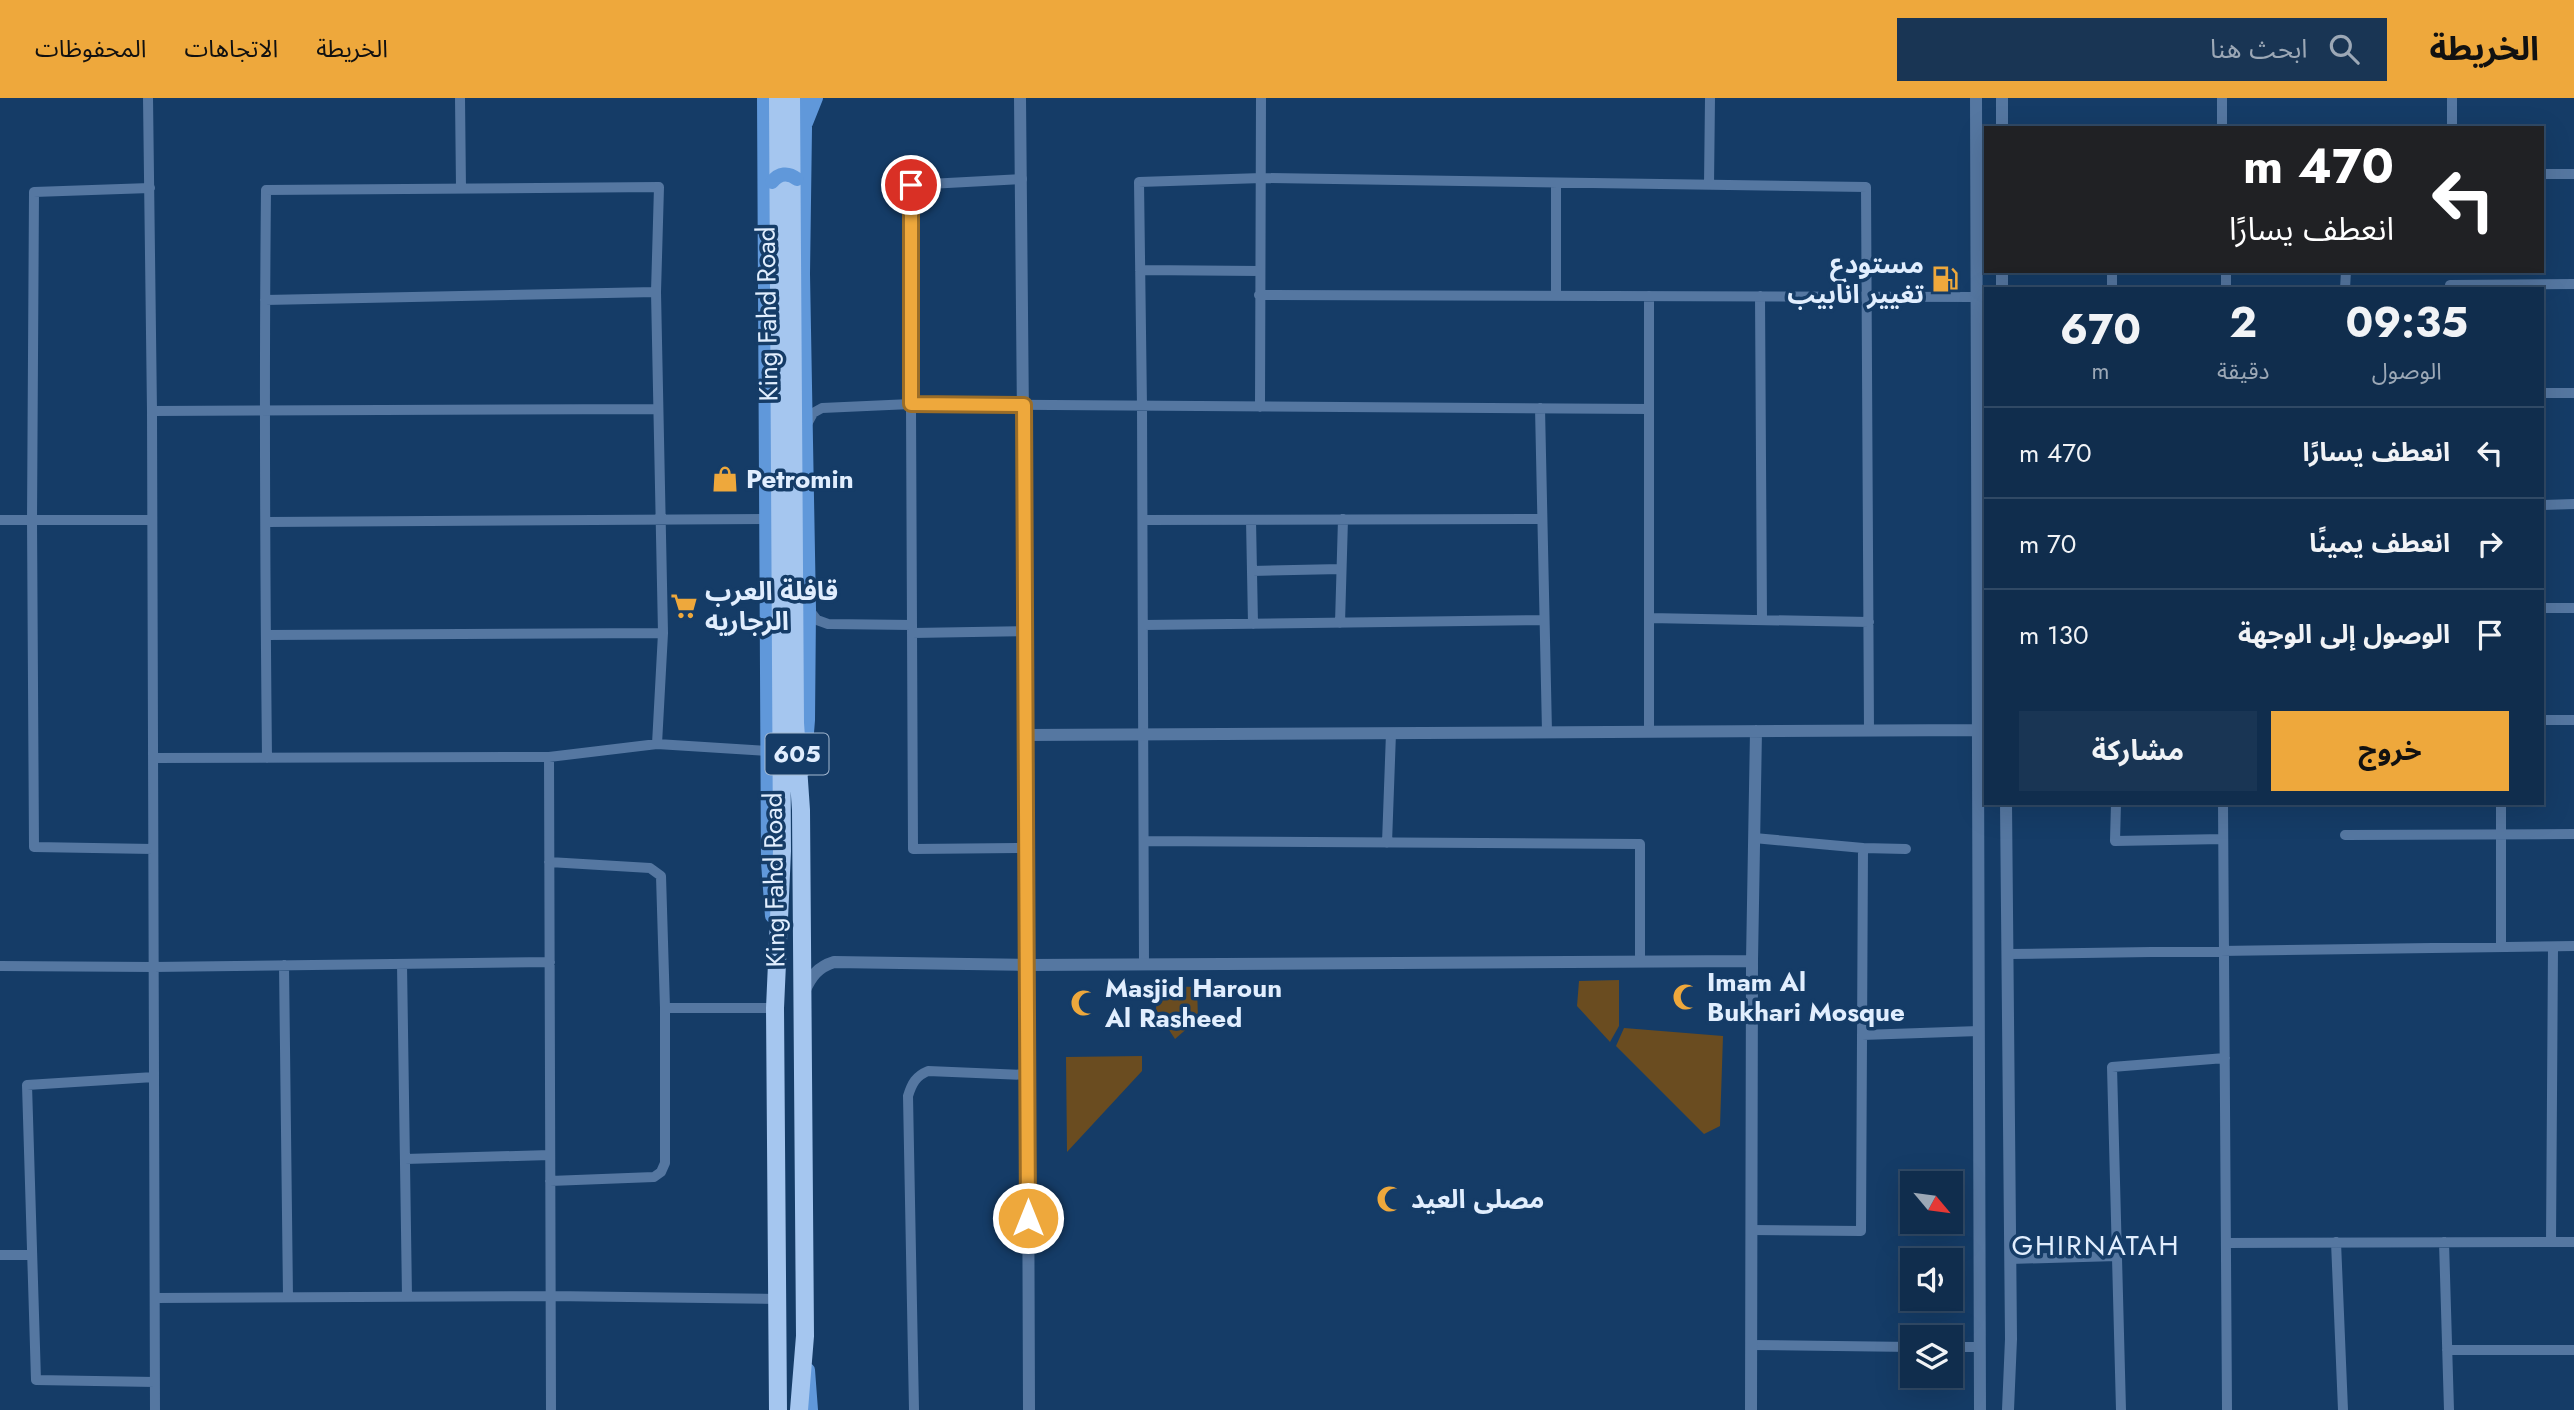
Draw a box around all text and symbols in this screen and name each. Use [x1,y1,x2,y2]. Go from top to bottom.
search box [1897,18,2387,81]
text: الخريطة [2429,25,2539,72]
text: ابحث هنا [2210,30,2307,68]
icon: search [2325,30,2363,68]
text: المحفوظات [35,31,146,66]
text: الاتجاهات [184,31,278,66]
text: الخريطة [316,31,388,66]
text: 470 m [2243,131,2394,201]
icon: left [2418,154,2509,245]
pin [881,155,941,215]
icon: arrive [892,166,930,204]
text: انعطف يسارًا [2229,206,2394,252]
street label: King Fahd Road [746,226,788,402]
place label: مستودع تغيير انابيب [1787,245,1924,313]
fuel station icon: مستودع تغيير انابيب [1930,264,1960,294]
text: 2 [2230,292,2257,353]
text: 09:35 [2345,292,2468,353]
text: 670 [2060,299,2141,360]
text: m [2092,354,2110,388]
text: دقيقة [2217,354,2270,388]
text: الوصول [2372,354,2442,388]
text: انعطف يسارًا [2303,433,2450,471]
text: 470 m [2019,434,2092,472]
icon: left [2471,434,2509,472]
place label: Petromin [746,460,854,498]
shop icon: Petromin [710,464,740,494]
text: انعطف يمينًا [2309,524,2450,562]
text: 70 m [2019,525,2076,563]
icon: right [2471,525,2509,563]
place label: قافلة العرب الرجاريه [705,572,838,640]
supermarket icon: قافلة العرب الرجاريه [669,591,699,621]
text: الوصول إلى الوجهة [2238,615,2450,653]
text: 130 m [2019,616,2089,654]
icon: arrive [2471,616,2509,654]
button: مشاركة [2019,711,2257,791]
button: خروج [2271,711,2509,791]
road number: 605 [766,734,828,774]
street label: King Fahd Road [753,792,795,968]
place label: Imam Al Bukhari Mosque [1707,963,1905,1031]
place label: Masjid Haroun Al Rasheed [1104,969,1282,1037]
mosque icon: Imam Al Bukhari Mosque [1671,982,1701,1012]
mosque icon: Masjid Haroun Al Rasheed [1069,988,1099,1018]
north arrow [1900,1171,1964,1234]
map controls [1900,1171,1963,1388]
place label: مصلى العيد [1411,1180,1544,1218]
position arrow [991,1181,1065,1255]
mosque icon: مصلى العيد [1375,1184,1405,1214]
district label: GHIRNATAH [2011,1225,2181,1266]
button: sound [1900,1248,1963,1311]
button: layers [1900,1325,1963,1388]

